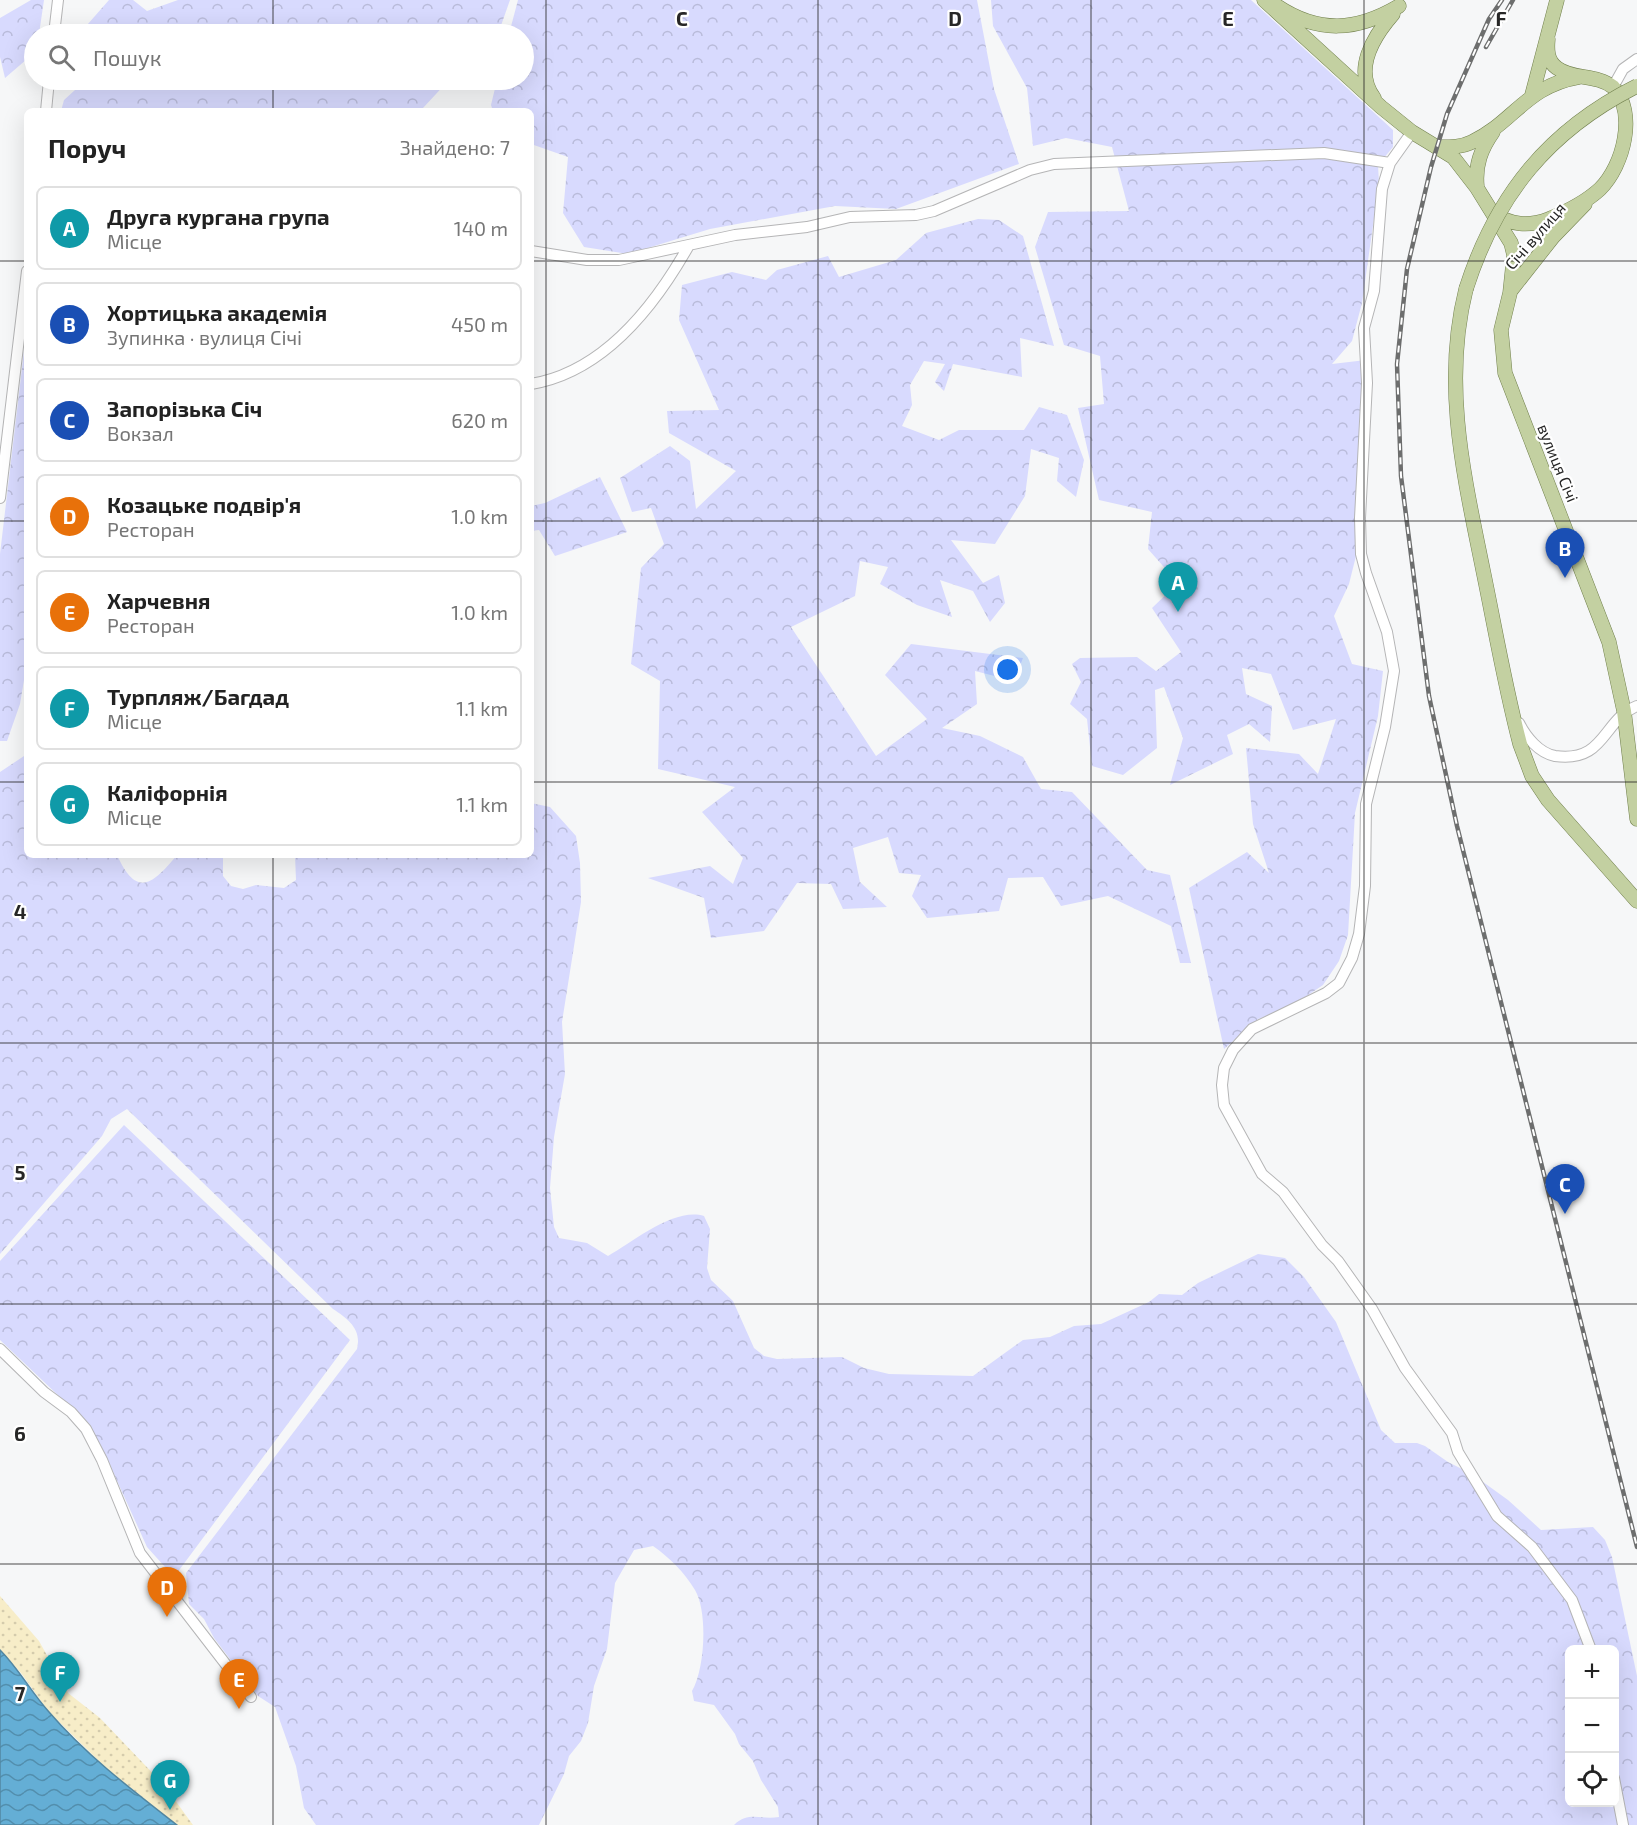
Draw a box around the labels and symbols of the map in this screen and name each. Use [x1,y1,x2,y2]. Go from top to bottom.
text: C [676,6,688,30]
text: D [948,6,962,30]
text: E [1222,6,1234,30]
text: F [1495,6,1507,30]
street label: Січі вулиця [1500,198,1570,274]
street label: вулиця Січі [1533,421,1583,505]
pin: B [1546,528,1584,578]
pin: A [1158,562,1198,612]
your location [993,655,1022,684]
text: 4 [14,899,27,923]
text: 5 [14,1160,26,1184]
pin: C [1546,1164,1584,1214]
text: 6 [14,1421,26,1445]
pin: D [148,1568,186,1617]
pin: F [40,1652,80,1702]
pin: E [220,1660,258,1709]
text: 7 [15,1681,26,1705]
pin: G [150,1760,190,1810]

